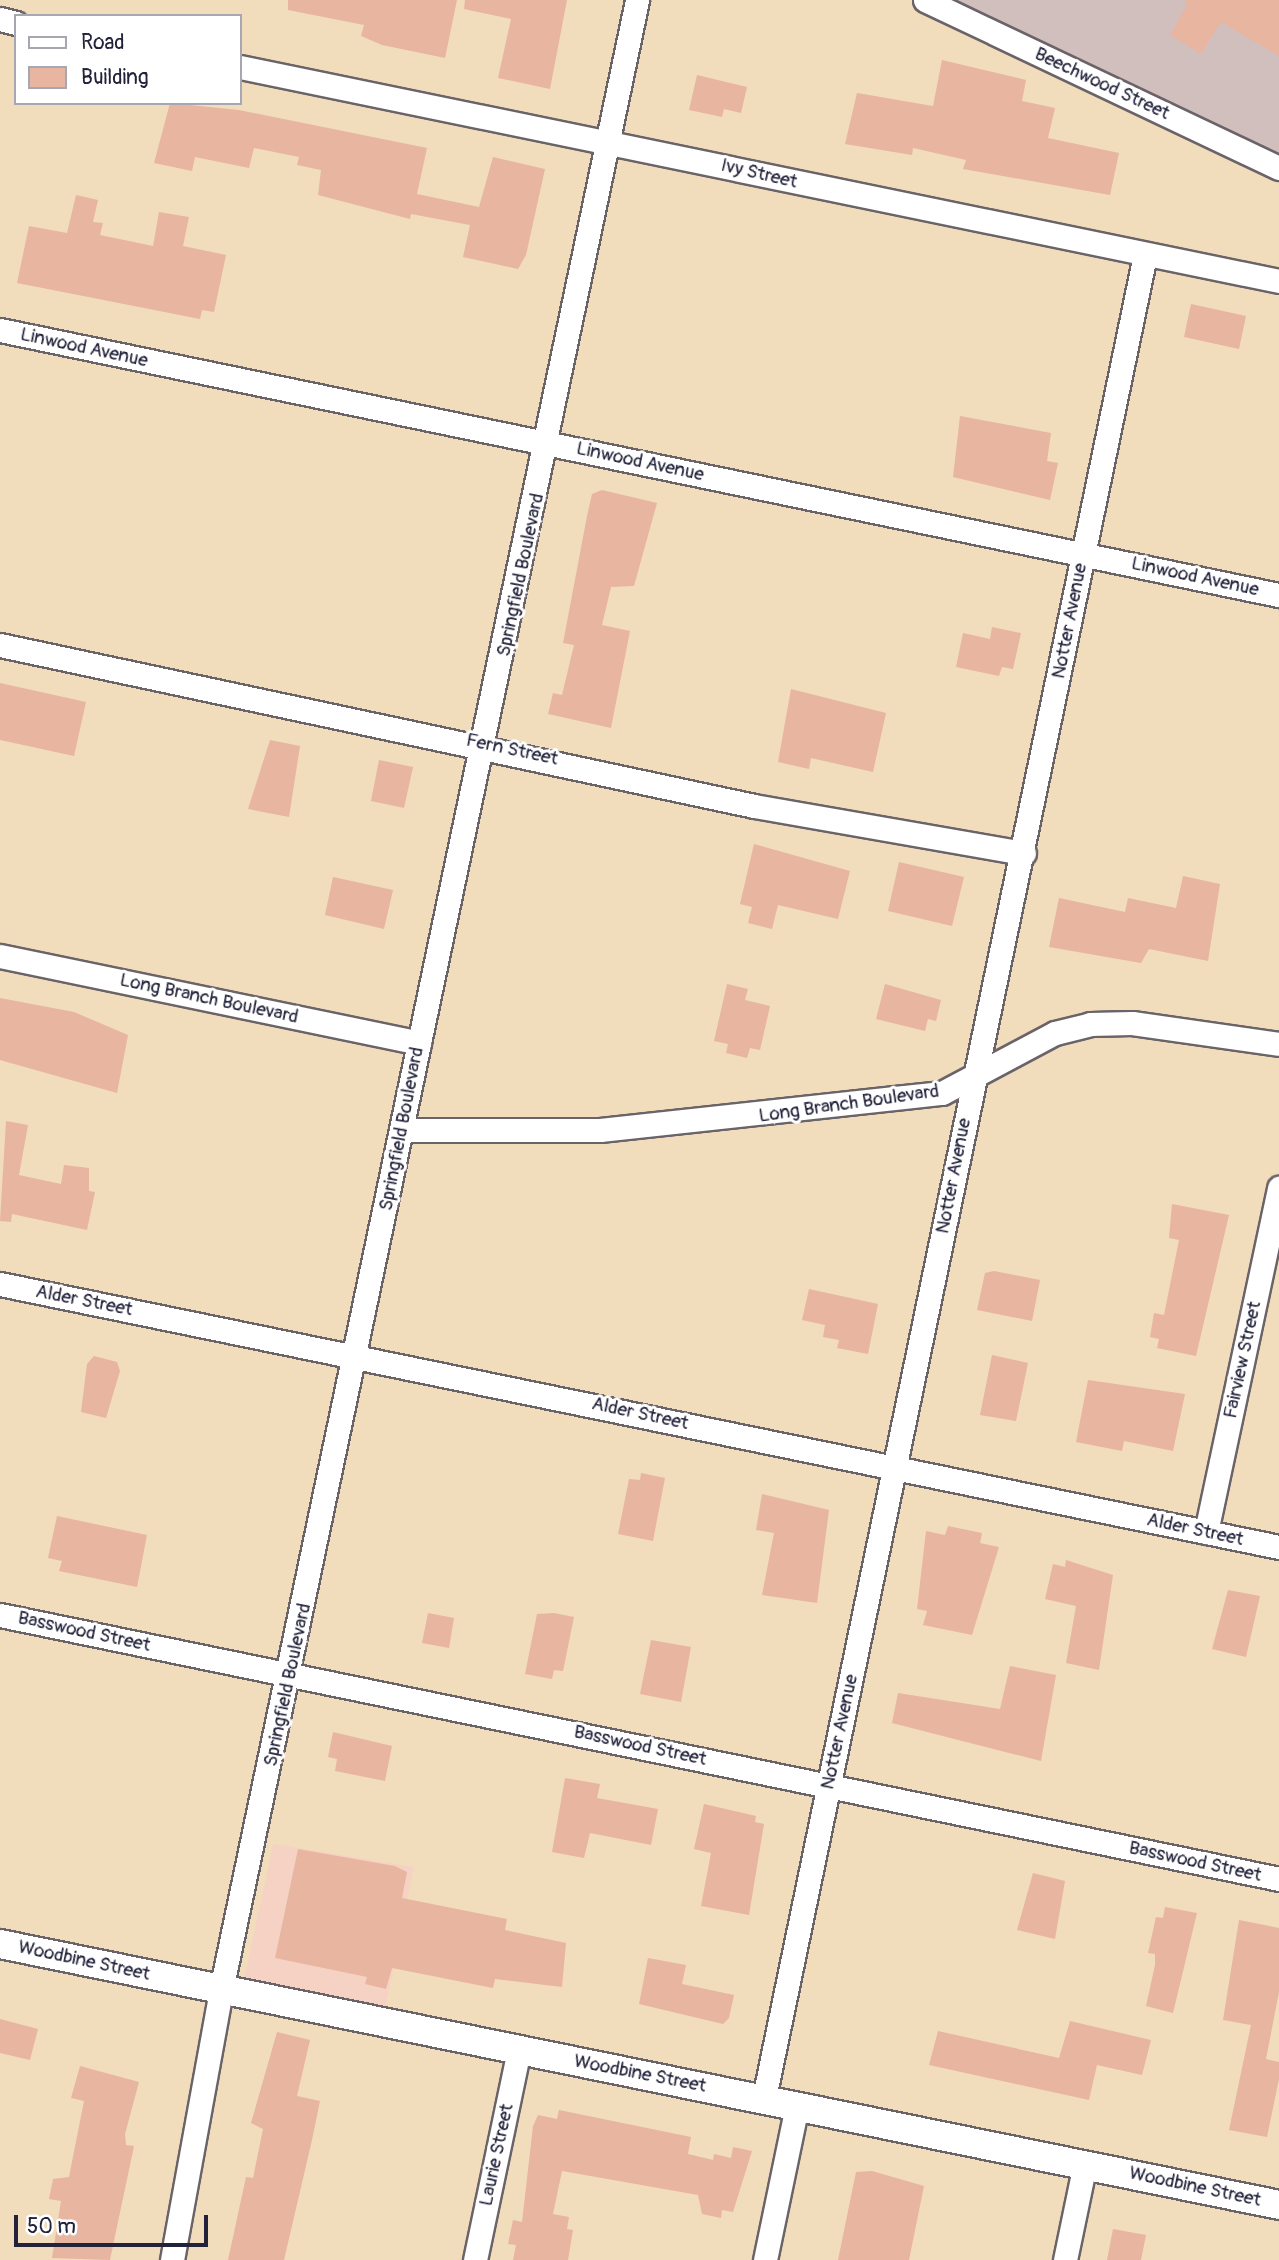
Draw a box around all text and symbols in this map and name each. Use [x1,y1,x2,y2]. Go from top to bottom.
legend [14,14,242,105]
text: Road [81,29,125,56]
street label: Beechwood Street [1031,43,1173,125]
text: Building [81,64,148,91]
street label: Ivy Street [719,154,799,194]
street label: Linwood Avenue [18,323,150,373]
street label: Linwood Avenue [574,437,706,487]
street label: Springfield Boulevard [493,491,549,659]
street label: Linwood Avenue [1129,552,1261,602]
street label: Notter Avenue [1048,561,1092,681]
street label: Fern Street [464,729,560,771]
street label: Long Branch Boulevard [118,969,300,1029]
street label: Springfield Boulevard [375,1045,429,1213]
street label: Long Branch Boulevard [757,1080,941,1128]
street label: Notter Avenue [932,1116,976,1236]
street label: Alder Street [34,1280,134,1322]
street label: Fairview Street [1219,1299,1267,1421]
street label: Alder Street [590,1393,690,1435]
street label: Alder Street [1145,1509,1245,1551]
street label: Springfield Boulevard [260,1601,316,1769]
street label: Basswood Street [16,1607,152,1657]
street label: Notter Avenue [817,1672,863,1792]
street label: Basswood Street [572,1721,708,1771]
street label: Basswood Street [1127,1837,1263,1887]
street label: Woodbine Street [16,1936,152,1986]
street label: Woodbine Street [572,2050,708,2098]
street label: Laurie Street [475,2102,519,2208]
street label: Woodbine Street [1127,2162,1263,2212]
scale bar [18,2200,212,2244]
text: 50 m [27,2213,76,2240]

